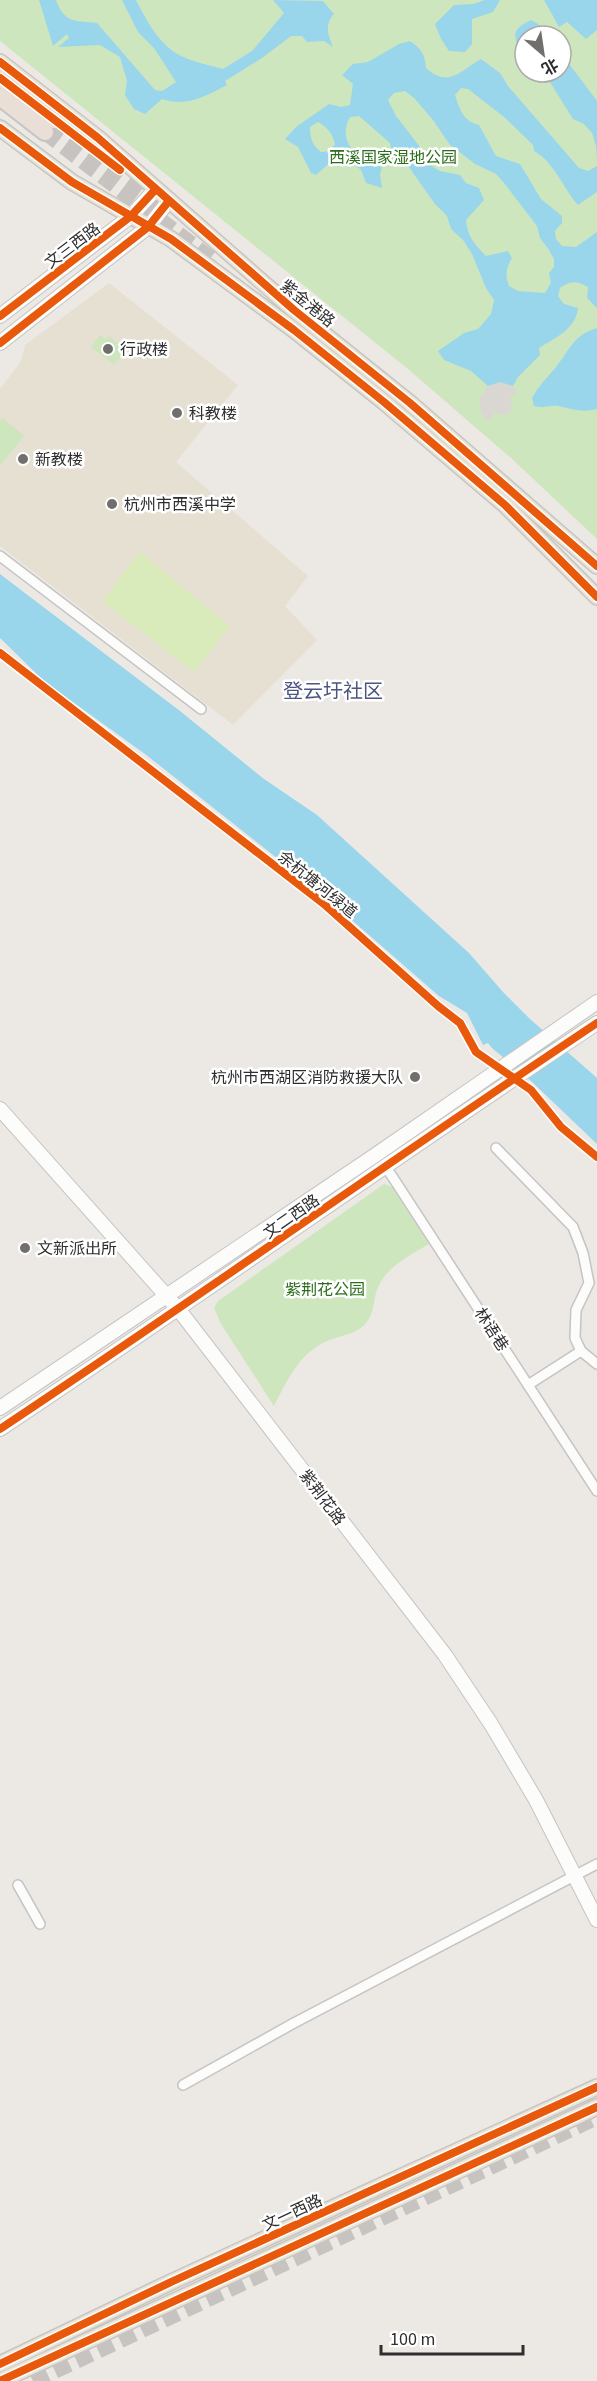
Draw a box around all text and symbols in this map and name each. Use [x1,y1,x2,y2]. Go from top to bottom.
north arrow [513,24,573,84]
text: 北 [537,53,562,80]
park label: 西溪国家湿地公园 [329,147,457,169]
street label: 文三西路 [40,218,105,274]
street label: 紫金港路 [276,275,339,332]
place label: 行政楼 [120,339,168,361]
marker: 行政楼 [101,342,115,356]
place label: 科教楼 [189,403,237,425]
marker: 科教楼 [170,406,184,420]
place label: 新教楼 [35,449,83,471]
marker: 新教楼 [16,452,30,466]
place label: 杭州市西溪中学 [124,494,236,516]
marker: 杭州市西溪中学 [105,497,119,511]
district label: 登云圩社区 [283,678,383,706]
street label: 余杭塘河绿道 [273,846,362,924]
place label: 杭州市西湖区消防救援大队 [211,1067,403,1089]
marker: 杭州市西湖区消防救援大队 [408,1070,422,1084]
street label: 文二西路 [259,1189,324,1244]
place label: 文新派出所 [37,1238,117,1260]
marker: 文新派出所 [18,1241,32,1255]
park label: 紫荆花公园 [285,1279,365,1301]
street label: 林语巷 [469,1303,513,1356]
street label: 紫荆花路 [294,1465,350,1530]
street label: 文一西路 [259,2189,326,2236]
scale bar [381,2318,524,2356]
text: 100 m [390,2327,435,2352]

